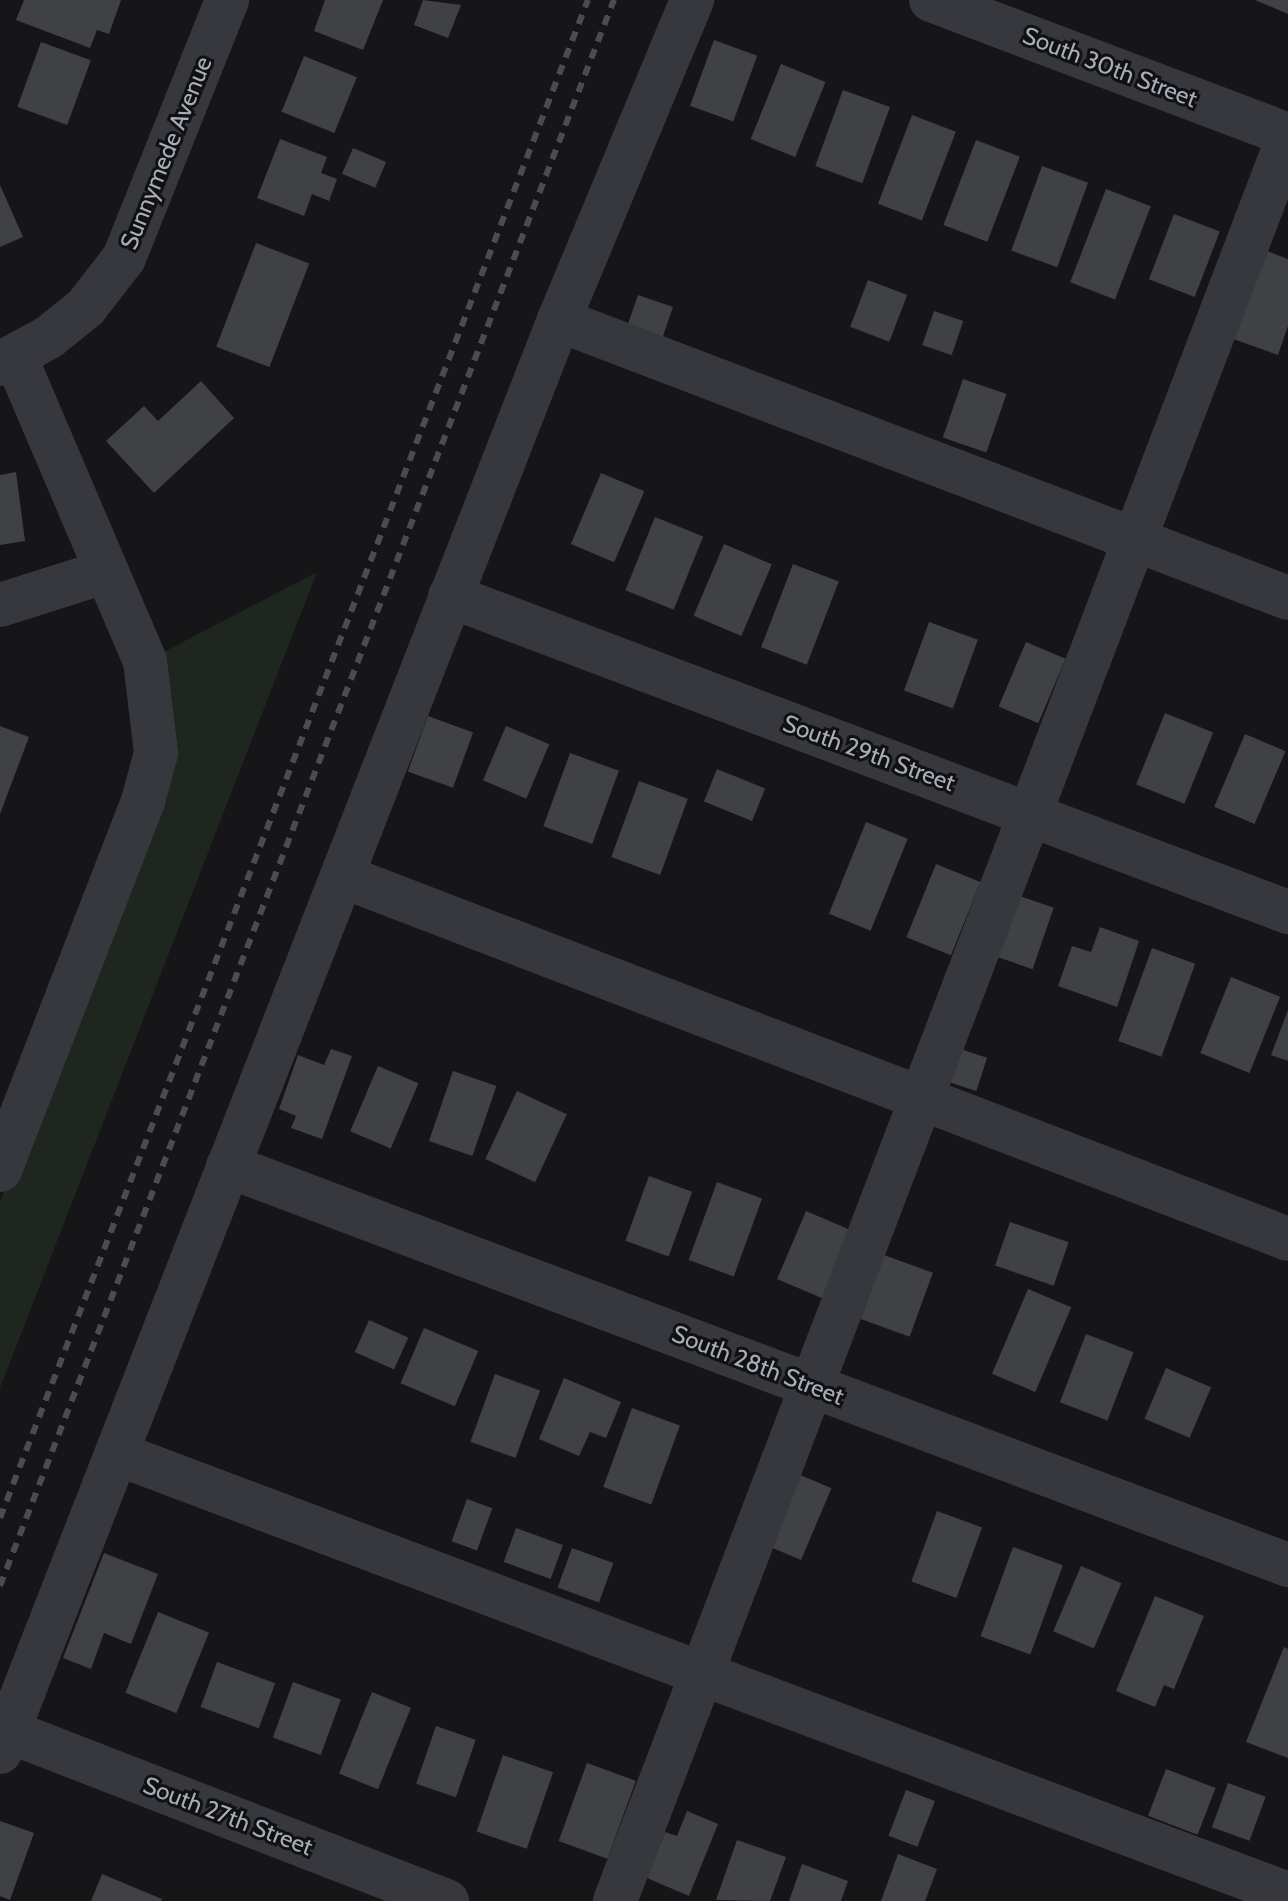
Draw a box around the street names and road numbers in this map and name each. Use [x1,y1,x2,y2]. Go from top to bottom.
street label: South 30th Street [1019,21,1201,113]
street label: Sunnymede Avenue [114,52,218,254]
street label: South 29th Street [779,709,959,797]
street label: South 28th Street [668,1319,848,1411]
street label: South 27th Street [139,1770,317,1862]

